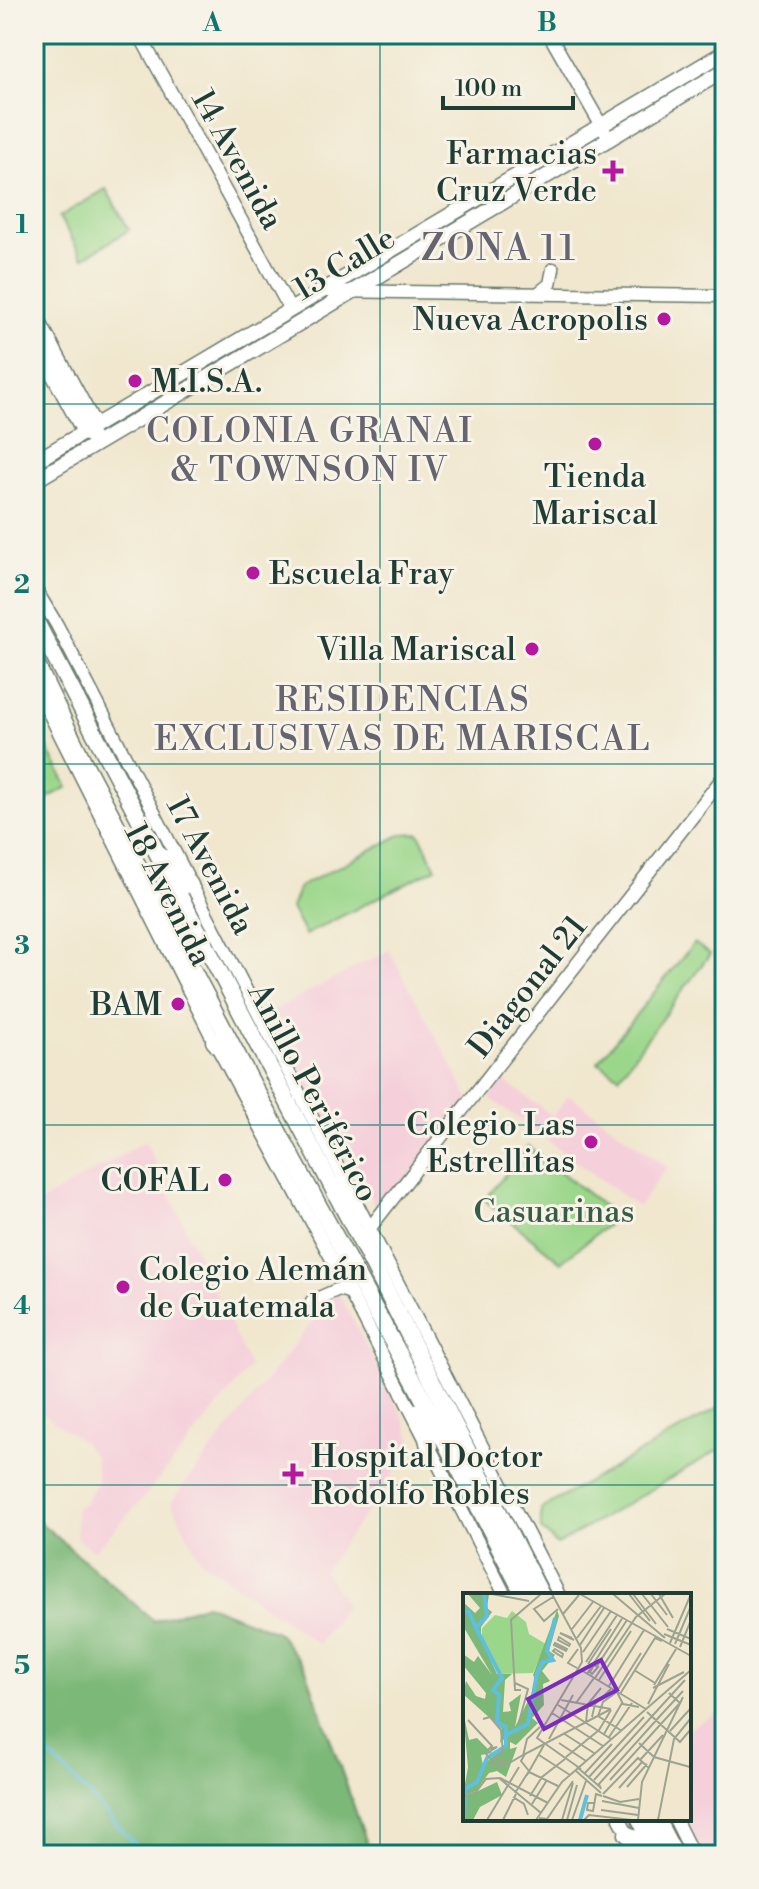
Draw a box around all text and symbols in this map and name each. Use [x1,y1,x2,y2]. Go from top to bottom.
text: A [202,7,222,39]
text: B [537,7,557,39]
scale bar [443,60,573,110]
text: 100 m [455,74,522,104]
street label: 14 Avenida [182,82,292,237]
place label: Farmacias Cruz Verde [436,134,597,211]
marker: Farmacias Cruz Verde [604,162,622,180]
text: 1 [16,209,29,241]
street label: 13 Calle [286,218,403,310]
district label: ZONA 11 [421,227,577,272]
place label: Nueva Acropolis [413,300,648,340]
marker: Nueva Acropolis [655,310,673,328]
place label: M.I.S.A. [151,362,262,402]
marker: M.I.S.A. [126,372,144,390]
district label: COLONIA GRANAI & TOWNSON IV [146,411,474,492]
marker: Tienda Mariscal [586,435,604,453]
place label: Tienda Mariscal [532,457,658,534]
place label: Escuela Fray [269,554,454,594]
marker: Escuela Fray [244,564,262,582]
text: 2 [14,569,30,601]
place label: Villa Mariscal [316,630,517,670]
marker: Villa Mariscal [523,640,541,658]
district label: RESIDENCIAS EXCLUSIVAS DE MARISCAL [154,680,652,761]
street label: 17 Avenida [157,789,264,942]
street label: 18 Avenida [115,816,222,973]
street label: Diagonal 21 [460,907,596,1066]
text: 3 [14,930,30,962]
street label: Anillo Periférico [238,975,388,1209]
place label: BAM [89,985,162,1025]
marker: BAM [169,995,187,1013]
place label: Colegio Las Estrellitas [406,1105,575,1182]
marker: Colegio Las Estrellitas [582,1133,600,1151]
place label: COFAL [101,1161,209,1201]
marker: COFAL [216,1171,234,1189]
park label: Casuarinas [474,1192,634,1232]
place label: Colegio Alemán de Guatemala [139,1250,367,1327]
marker: Colegio Alemán de Guatemala [114,1278,132,1296]
text: 4 [13,1290,31,1322]
place label: Hospital Doctor Rodolfo Robles [311,1437,543,1514]
marker: Hospital Doctor Rodolfo Robles [282,1463,304,1485]
inset map [463,1593,691,1821]
text: 5 [14,1650,30,1682]

